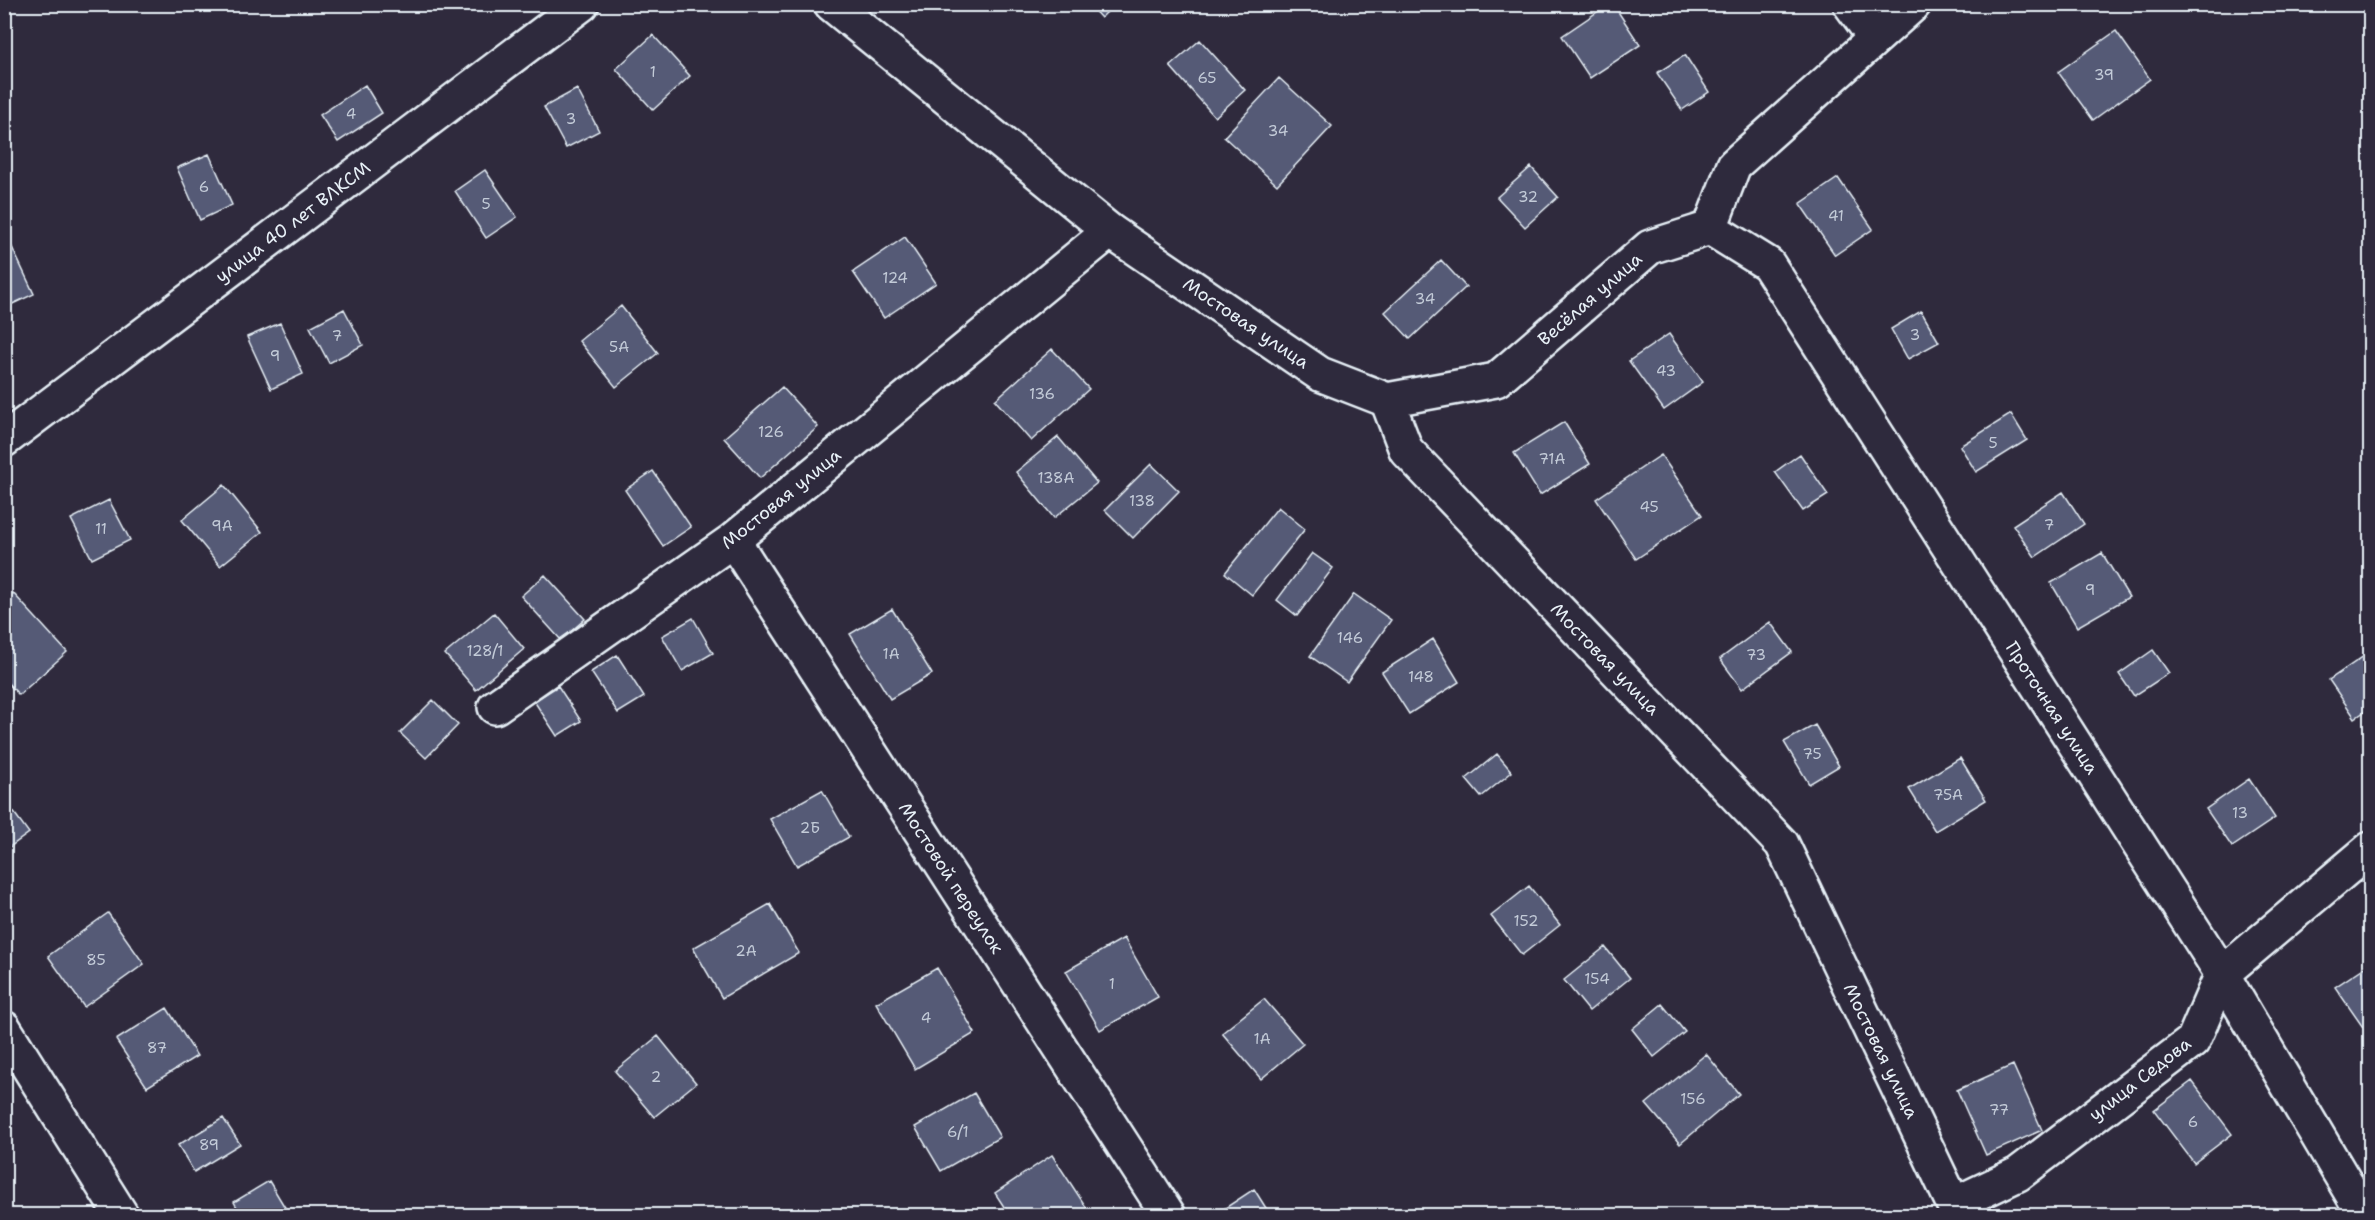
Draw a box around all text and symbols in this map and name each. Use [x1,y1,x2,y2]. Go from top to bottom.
house number: 1 [650,62,656,82]
house number: 39 [2094,65,2114,85]
house number: 65 [1197,68,1217,88]
house number: 4 [346,104,356,124]
house number: 3 [566,109,576,129]
house number: 34 [1268,121,1288,141]
street label: улица 40 лет ВЛКСМ [211,156,375,288]
house number: 6 [199,177,209,197]
house number: 32 [1518,187,1538,207]
house number: 5 [481,194,491,214]
house number: 41 [1828,206,1844,226]
street label: Весёлая улица [1533,247,1647,351]
house number: 124 [882,268,908,288]
street label: Мостовая улица [1178,272,1314,374]
house number: 34 [1415,289,1435,309]
house number: 3 [1910,325,1920,345]
house number: 7 [332,326,342,346]
house number: 5А [609,337,629,357]
house number: 9 [270,346,280,366]
house number: 43 [1656,361,1676,381]
house number: 136 [1029,384,1055,404]
house number: 126 [758,422,784,442]
house number: 5 [1988,433,1998,453]
street label: Мостовая улица [716,443,846,555]
house number: 71А [1539,449,1566,469]
house number: 138А [1037,468,1075,488]
house number: 138 [1129,491,1155,511]
house number: 45 [1639,497,1659,517]
house number: 7 [2044,515,2054,535]
house number: 9А [211,516,233,536]
house number: 11 [95,519,107,539]
house number: 9 [2085,580,2095,600]
street label: Мостовая улица [1545,598,1665,720]
house number: 146 [1337,628,1363,648]
street label: Проточная улица [2000,637,2104,779]
house number: 128/1 [466,641,504,661]
house number: 1А [882,644,900,664]
house number: 73 [1746,645,1766,665]
house number: 148 [1408,667,1434,687]
house number: 75 [1802,744,1822,764]
house number: 75А [1933,785,1963,805]
street label: Мостовой переулок [893,798,1009,959]
house number: 13 [2232,803,2248,823]
house number: 2Б [800,818,820,838]
house number: 152 [1514,911,1538,931]
house number: 2А [735,941,757,961]
house number: 85 [86,950,106,970]
house number: 154 [1584,969,1610,989]
house number: 1 [1109,974,1115,994]
street label: Мостовая улица [1838,979,1924,1123]
house number: 4 [921,1008,931,1028]
house number: 1А [1253,1029,1271,1049]
street label: улица Седова [2084,1032,2196,1126]
house number: 87 [147,1038,167,1058]
house number: 2 [651,1067,661,1087]
house number: 156 [1680,1089,1706,1109]
house number: 77 [1989,1100,2009,1120]
house number: 6 [2188,1112,2198,1132]
house number: 6/1 [947,1122,969,1142]
house number: 89 [199,1135,219,1155]

